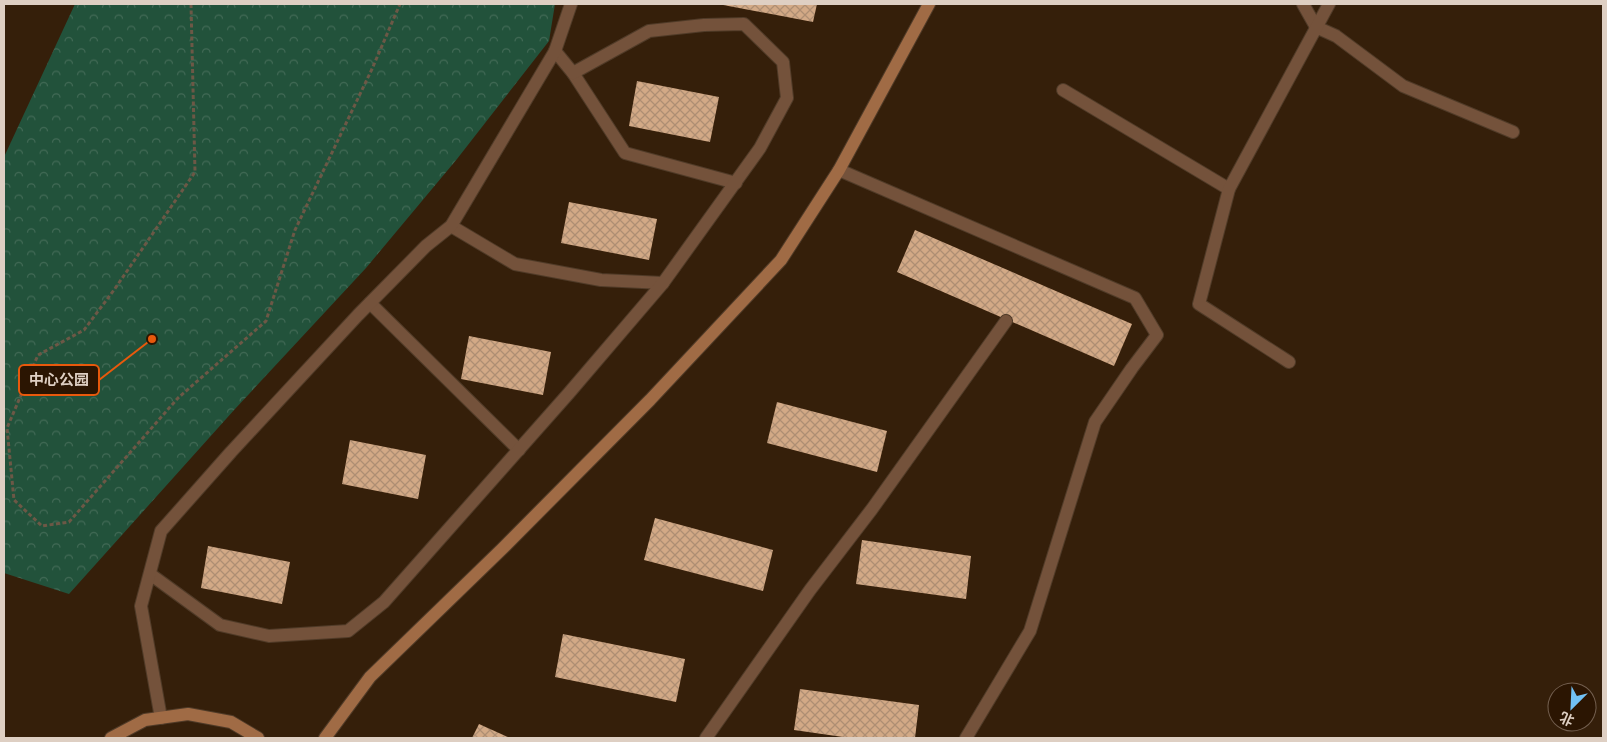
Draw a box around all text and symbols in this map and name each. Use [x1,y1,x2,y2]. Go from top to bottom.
callout: 中心公园 [19,365,99,395]
text: 中心公园 [29,369,89,390]
north arrow [1547,682,1597,732]
text: 北 [1556,708,1577,731]

